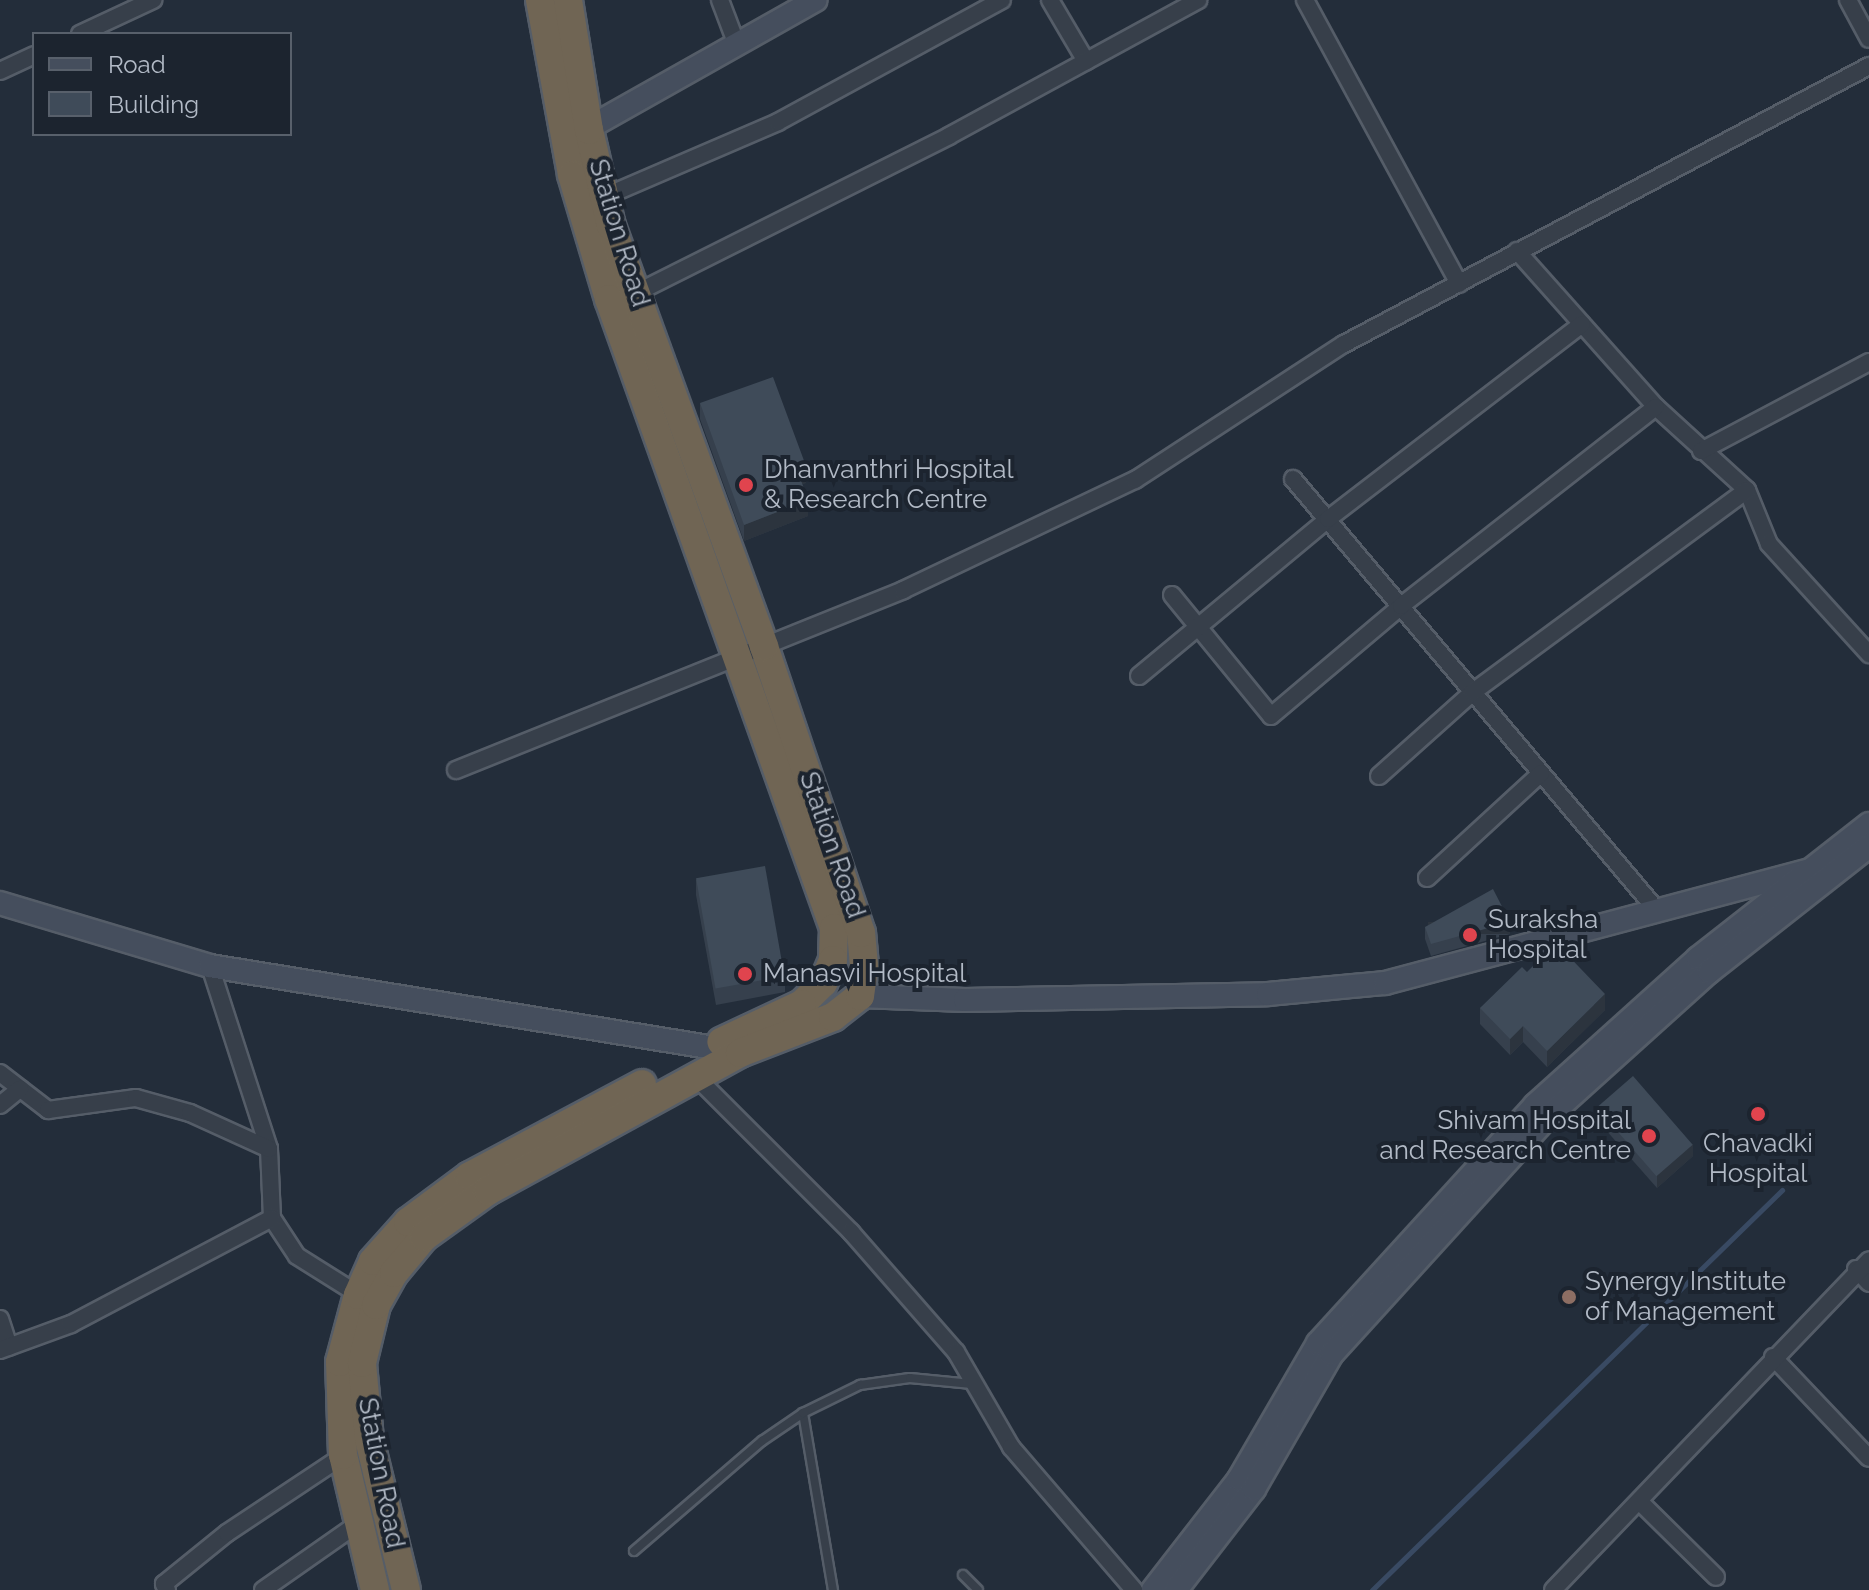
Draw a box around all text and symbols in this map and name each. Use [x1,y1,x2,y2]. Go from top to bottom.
legend [32,32,292,136]
text: Road [108,50,166,79]
text: Building [108,90,199,119]
street label: Station Road [582,156,656,310]
place label: Dhanvanthri Hospital & Research Centre [764,454,1013,516]
marker: Dhanvanthri Hospital & Research Centre [735,474,757,496]
street label: Station Road [792,768,872,922]
place label: Suraksha Hospital [1488,904,1598,966]
marker: Suraksha Hospital [1459,924,1481,946]
place label: Manasvi Hospital [763,958,966,990]
marker: Manasvi Hospital [734,963,756,985]
marker: Chavadki Hospital [1747,1103,1769,1125]
place label: Shivam Hospital and Research Centre [1379,1105,1631,1166]
marker: Shivam Hospital and Research Centre [1638,1125,1660,1147]
place label: Chavadki Hospital [1703,1128,1813,1190]
place label: Synergy Institute of Management [1585,1266,1787,1328]
marker: Synergy Institute of Management [1560,1288,1578,1306]
street label: Station Road [351,1395,411,1551]

